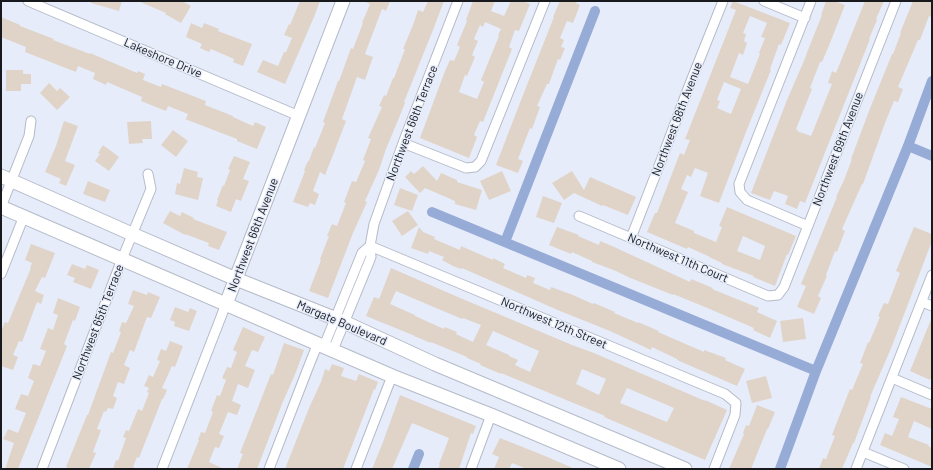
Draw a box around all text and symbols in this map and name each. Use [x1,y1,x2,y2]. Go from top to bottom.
street label: Lakeshore Drive [122,35,204,81]
street label: Northwest 68th Avenue [649,60,705,178]
street label: Northwest 66th Terrace [383,63,441,183]
street label: Northwest 69th Avenue [810,90,866,208]
street label: Northwest 66th Avenue [225,176,281,294]
street label: Northwest 11th Court [625,230,731,286]
street label: Northwest 65th Terrace [69,262,127,382]
street label: Northwest 12th Street [499,294,609,352]
street label: Margate Boulevard [295,298,389,348]

